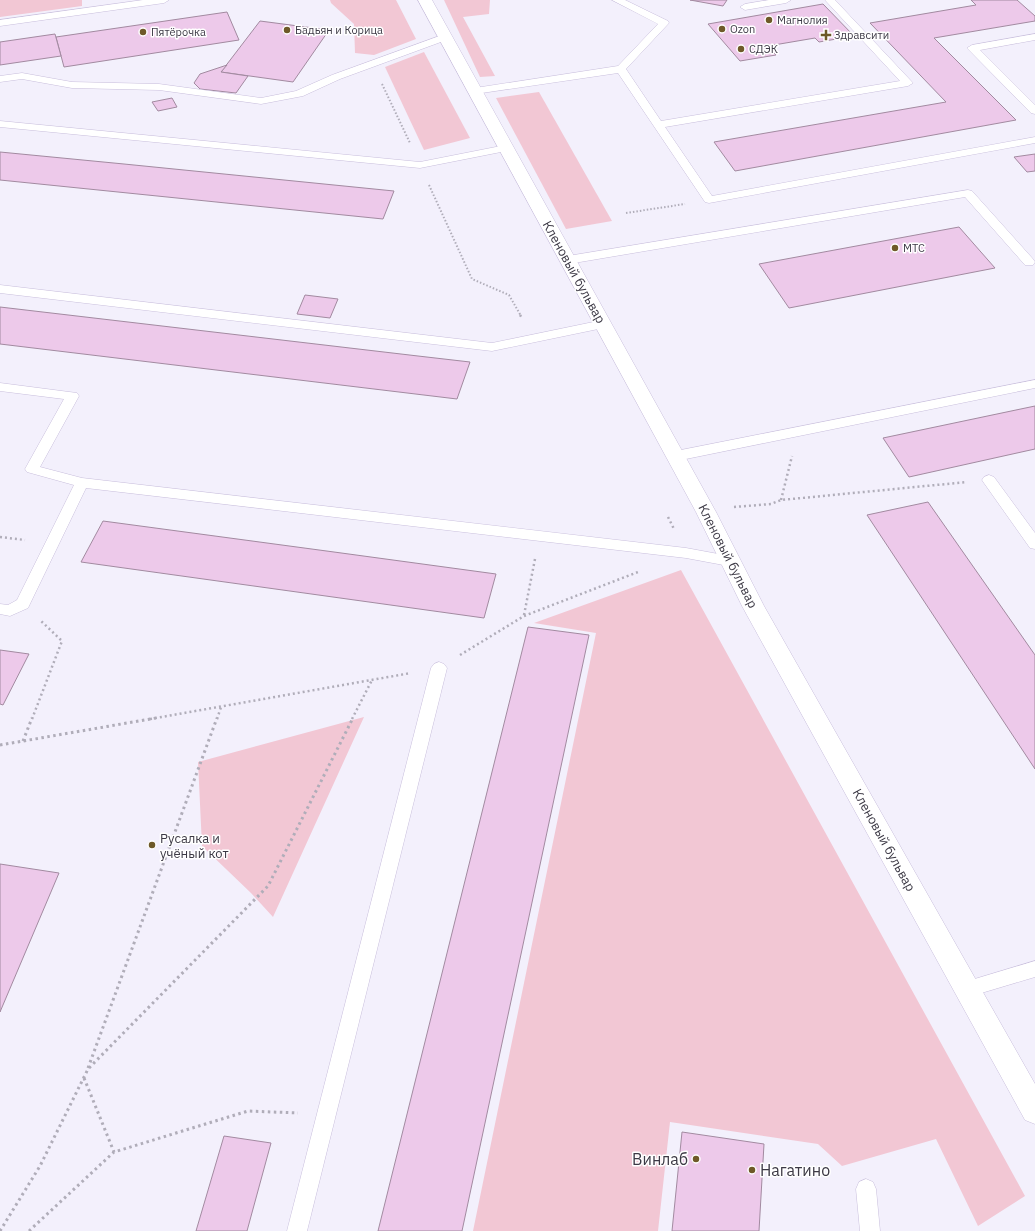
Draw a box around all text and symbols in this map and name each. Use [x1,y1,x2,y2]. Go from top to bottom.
place label: Магнолия [777,13,828,27]
marker: Магнолия [764,15,774,25]
place label: Ozon [730,22,755,36]
place label: Бадьян и Корица [295,23,383,37]
marker: Ozon [717,24,727,34]
place label: Пятёрочка [151,25,206,39]
marker: Бадьян и Корица [282,25,292,35]
marker: Пятёрочка [138,27,148,37]
place label: Здравсити [834,28,889,42]
marker: Здравсити [821,30,831,40]
place label: СДЭК [749,42,778,56]
marker: СДЭК [736,44,746,54]
street label: Кленовый бульвар [539,218,609,326]
place label: МТС [903,241,925,255]
marker: МТС [890,243,900,253]
street label: Кленовый бульвар [694,501,762,611]
street label: Кленовый бульвар [849,786,919,894]
place label: Русалка и учёный кот [160,830,229,862]
marker: Русалка и учёный кот [147,840,157,850]
place label: Винлаб [632,1149,688,1169]
marker: Винлаб [691,1154,701,1164]
place label: Нагатино [760,1160,830,1180]
marker: Нагатино [747,1165,757,1175]

